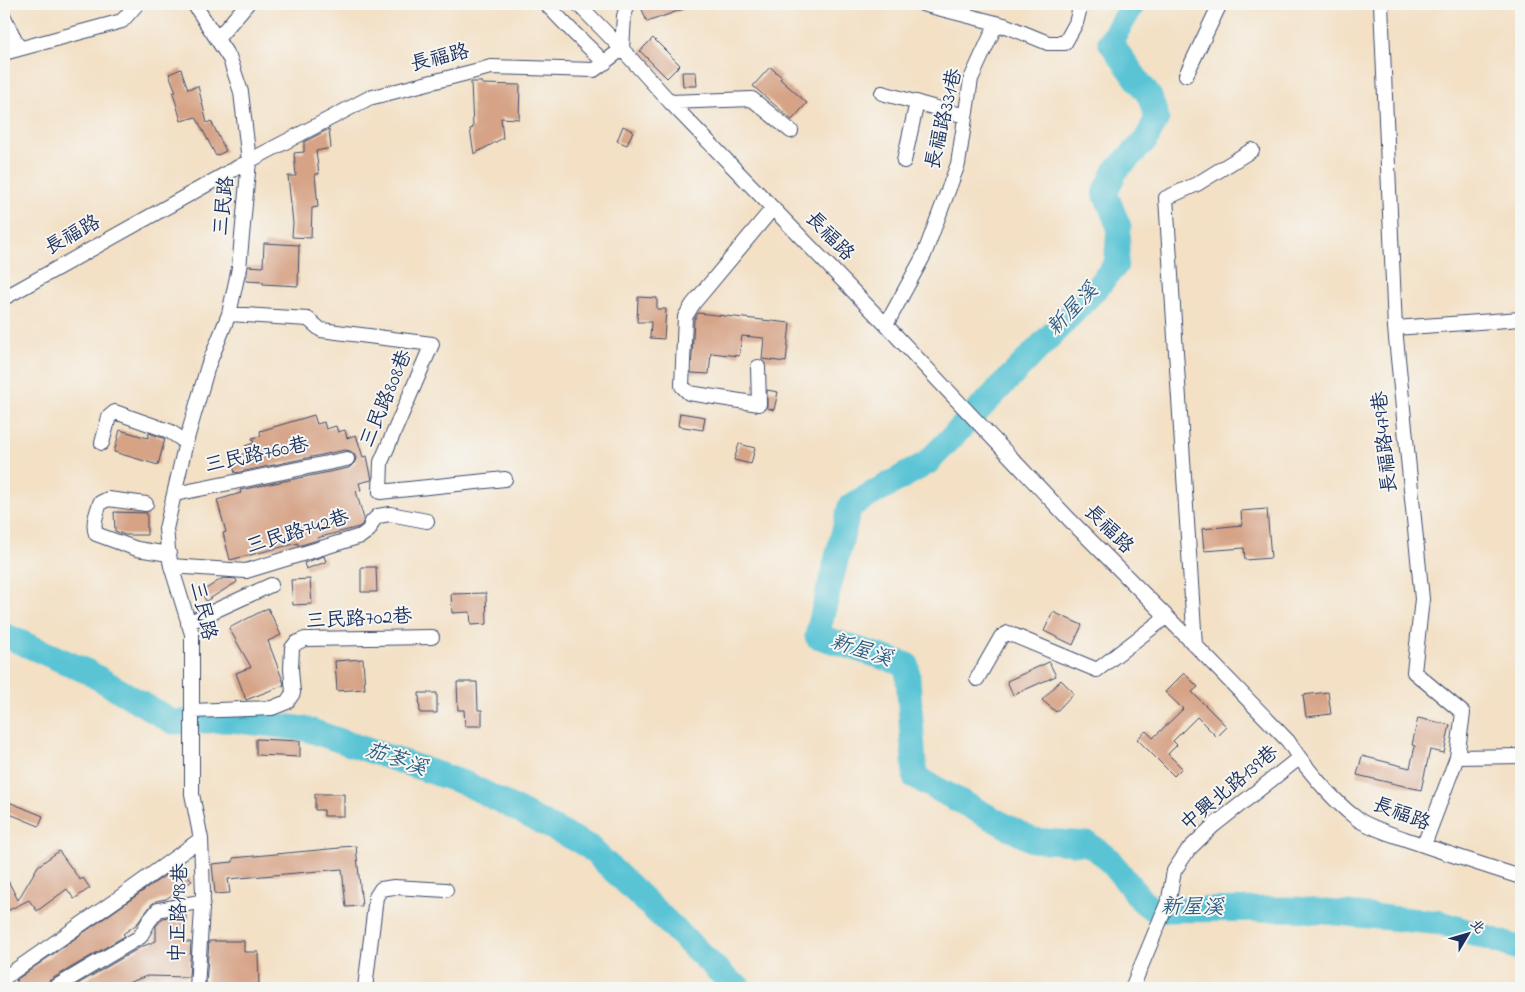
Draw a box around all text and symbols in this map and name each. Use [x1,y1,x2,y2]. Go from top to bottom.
street label: 長福路 [407,37,474,80]
street label: 長福路331巷 [919,65,971,172]
street label: 三民路 [207,174,243,237]
street label: 長福路 [798,205,861,269]
street label: 長福路 [40,208,107,263]
water label: 新屋溪 [1040,276,1106,343]
street label: 三民路808巷 [353,345,421,452]
street label: 長福路479巷 [1366,389,1406,494]
street label: 三民路760巷 [202,431,313,481]
street label: 長福路 [1077,499,1140,562]
street label: 三民路742巷 [243,503,354,562]
street label: 三民路 [181,579,223,644]
street label: 三民路702巷 [305,603,414,637]
water label: 新屋溪 [826,627,897,675]
water label: 茄苳溪 [361,736,432,785]
street label: 中興北路139巷 [1174,738,1286,839]
street label: 長福路 [1368,791,1435,840]
street label: 中正路198巷 [164,862,196,963]
water label: 新屋溪 [1160,892,1225,924]
north arrow [1442,910,1492,960]
text: 北 [1464,915,1490,939]

